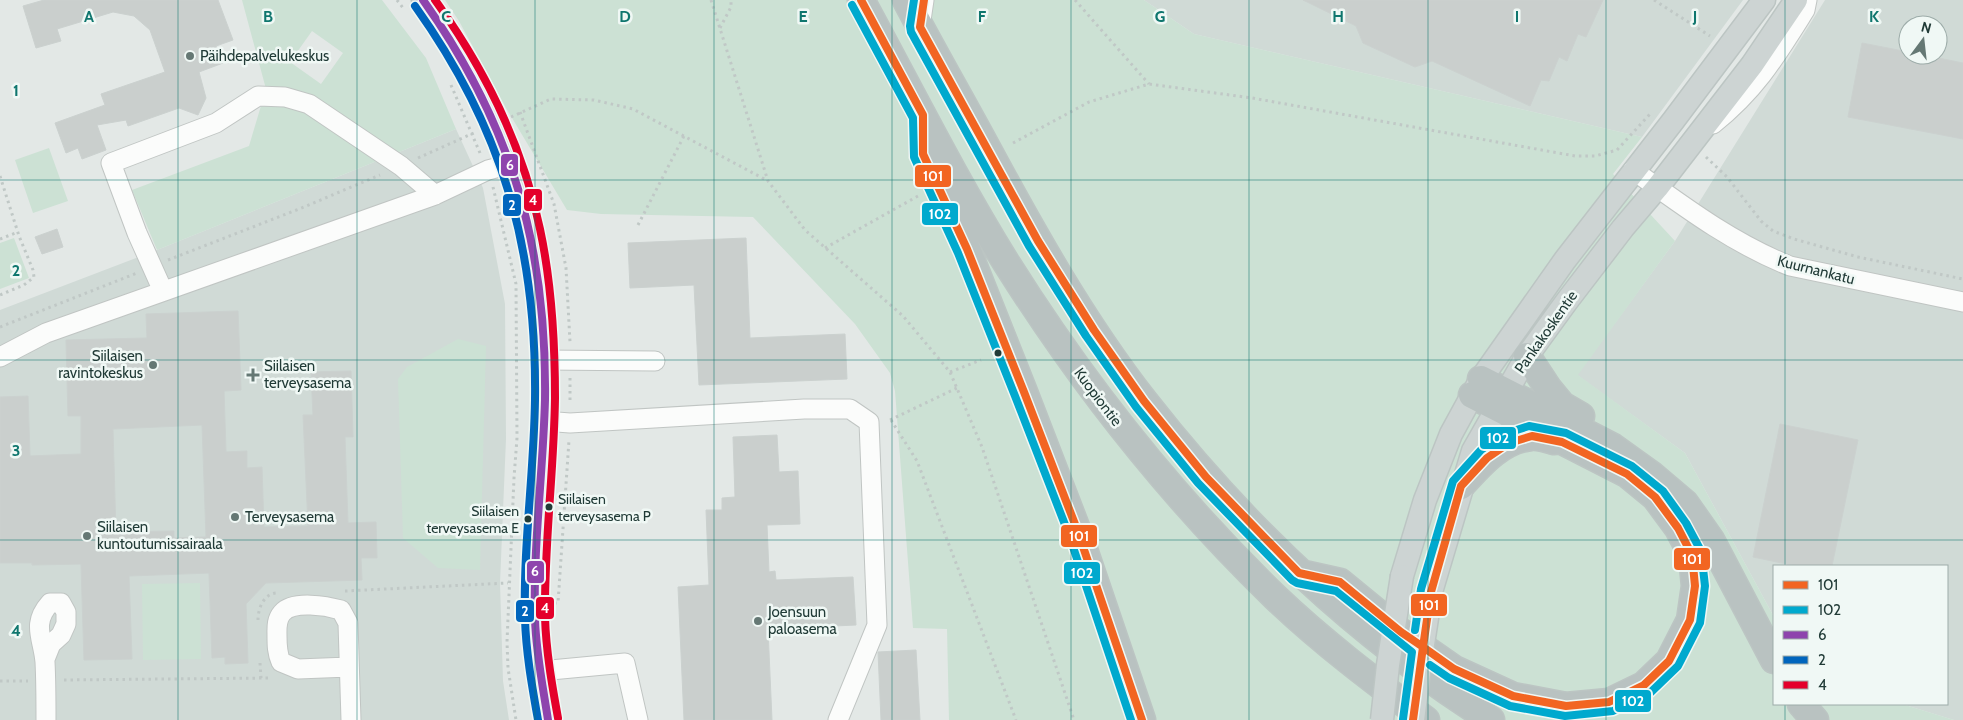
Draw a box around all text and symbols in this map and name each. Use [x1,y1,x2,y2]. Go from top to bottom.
text: A [84,7,94,26]
text: B [263,7,273,26]
text: C [441,7,451,26]
text: D [619,7,631,26]
text: E [798,7,808,26]
text: F [978,7,987,26]
text: G [1155,7,1165,26]
text: H [1332,7,1344,26]
text: I [1515,7,1519,26]
text: J [1692,7,1697,26]
text: K [1869,7,1879,26]
north arrow [1898,15,1948,65]
text: N [1919,17,1933,37]
place label: Päihdepalvelukeskus [200,47,329,65]
marker: Päihdepalvelukeskus [184,50,196,62]
text: 1 [13,81,19,100]
line badge: 6 [500,153,519,177]
text: 6 [506,156,514,174]
line badge: 101 [914,164,952,188]
text: 101 [923,167,943,185]
line badge: 4 [523,188,543,212]
text: 4 [529,191,537,209]
line badge: 2 [502,193,522,217]
text: 2 [508,196,516,214]
line badge: 102 [921,202,959,226]
text: 102 [929,205,951,223]
street label: Kuurnankatu [1775,252,1857,288]
text: 2 [12,261,20,280]
street label: Pankakoskentie [1511,287,1581,377]
place label: Siilaisen ravintokeskus [58,347,143,382]
unlabelled marker [993,348,1003,358]
place label: Siilaisen terveysasema [264,357,352,392]
marker: Siilaisen ravintokeskus [147,359,159,371]
street label: Kuopiontie [1070,364,1126,430]
marker: Siilaisen terveysasema [246,368,260,382]
line badge: 102 [1479,426,1517,450]
text: 102 [1487,429,1509,447]
text: 3 [12,441,20,460]
place label: Siilaisen terveysasema P [558,490,651,525]
place label: Siilaisen terveysasema E [426,502,519,537]
marker: Siilaisen terveysasema P [544,502,554,512]
place label: Terveysasema [245,508,335,526]
marker: Terveysasema [229,511,241,523]
marker: Siilaisen terveysasema E [523,514,533,524]
place label: Siilaisen kuntoutumissairaala [97,518,224,553]
line badge: 101 [1060,524,1098,548]
text: 101 [1069,527,1089,545]
marker: Siilaisen kuntoutumissairaala [81,530,93,542]
line badge: 101 [1673,547,1711,571]
text: 101 [1682,550,1702,568]
line badge: 6 [526,560,545,584]
line badge: 102 [1063,561,1101,585]
text: 6 [531,562,539,580]
text: 102 [1071,564,1093,582]
legend [1773,565,1948,705]
text: 101 [1818,576,1838,594]
line badge: 101 [1410,593,1448,617]
line badge: 4 [535,596,555,620]
text: 101 [1419,596,1439,614]
line badge: 2 [515,599,535,623]
text: 4 [541,599,549,617]
text: 102 [1818,601,1841,619]
text: 2 [521,602,529,620]
place label: Joensuun paloasema [767,603,838,638]
marker: Joensuun paloasema [752,615,764,627]
text: 4 [11,621,21,640]
text: 6 [1818,626,1827,644]
text: 2 [1818,651,1826,669]
text: 4 [1818,676,1827,694]
line badge: 102 [1614,689,1652,713]
text: 102 [1622,692,1644,710]

